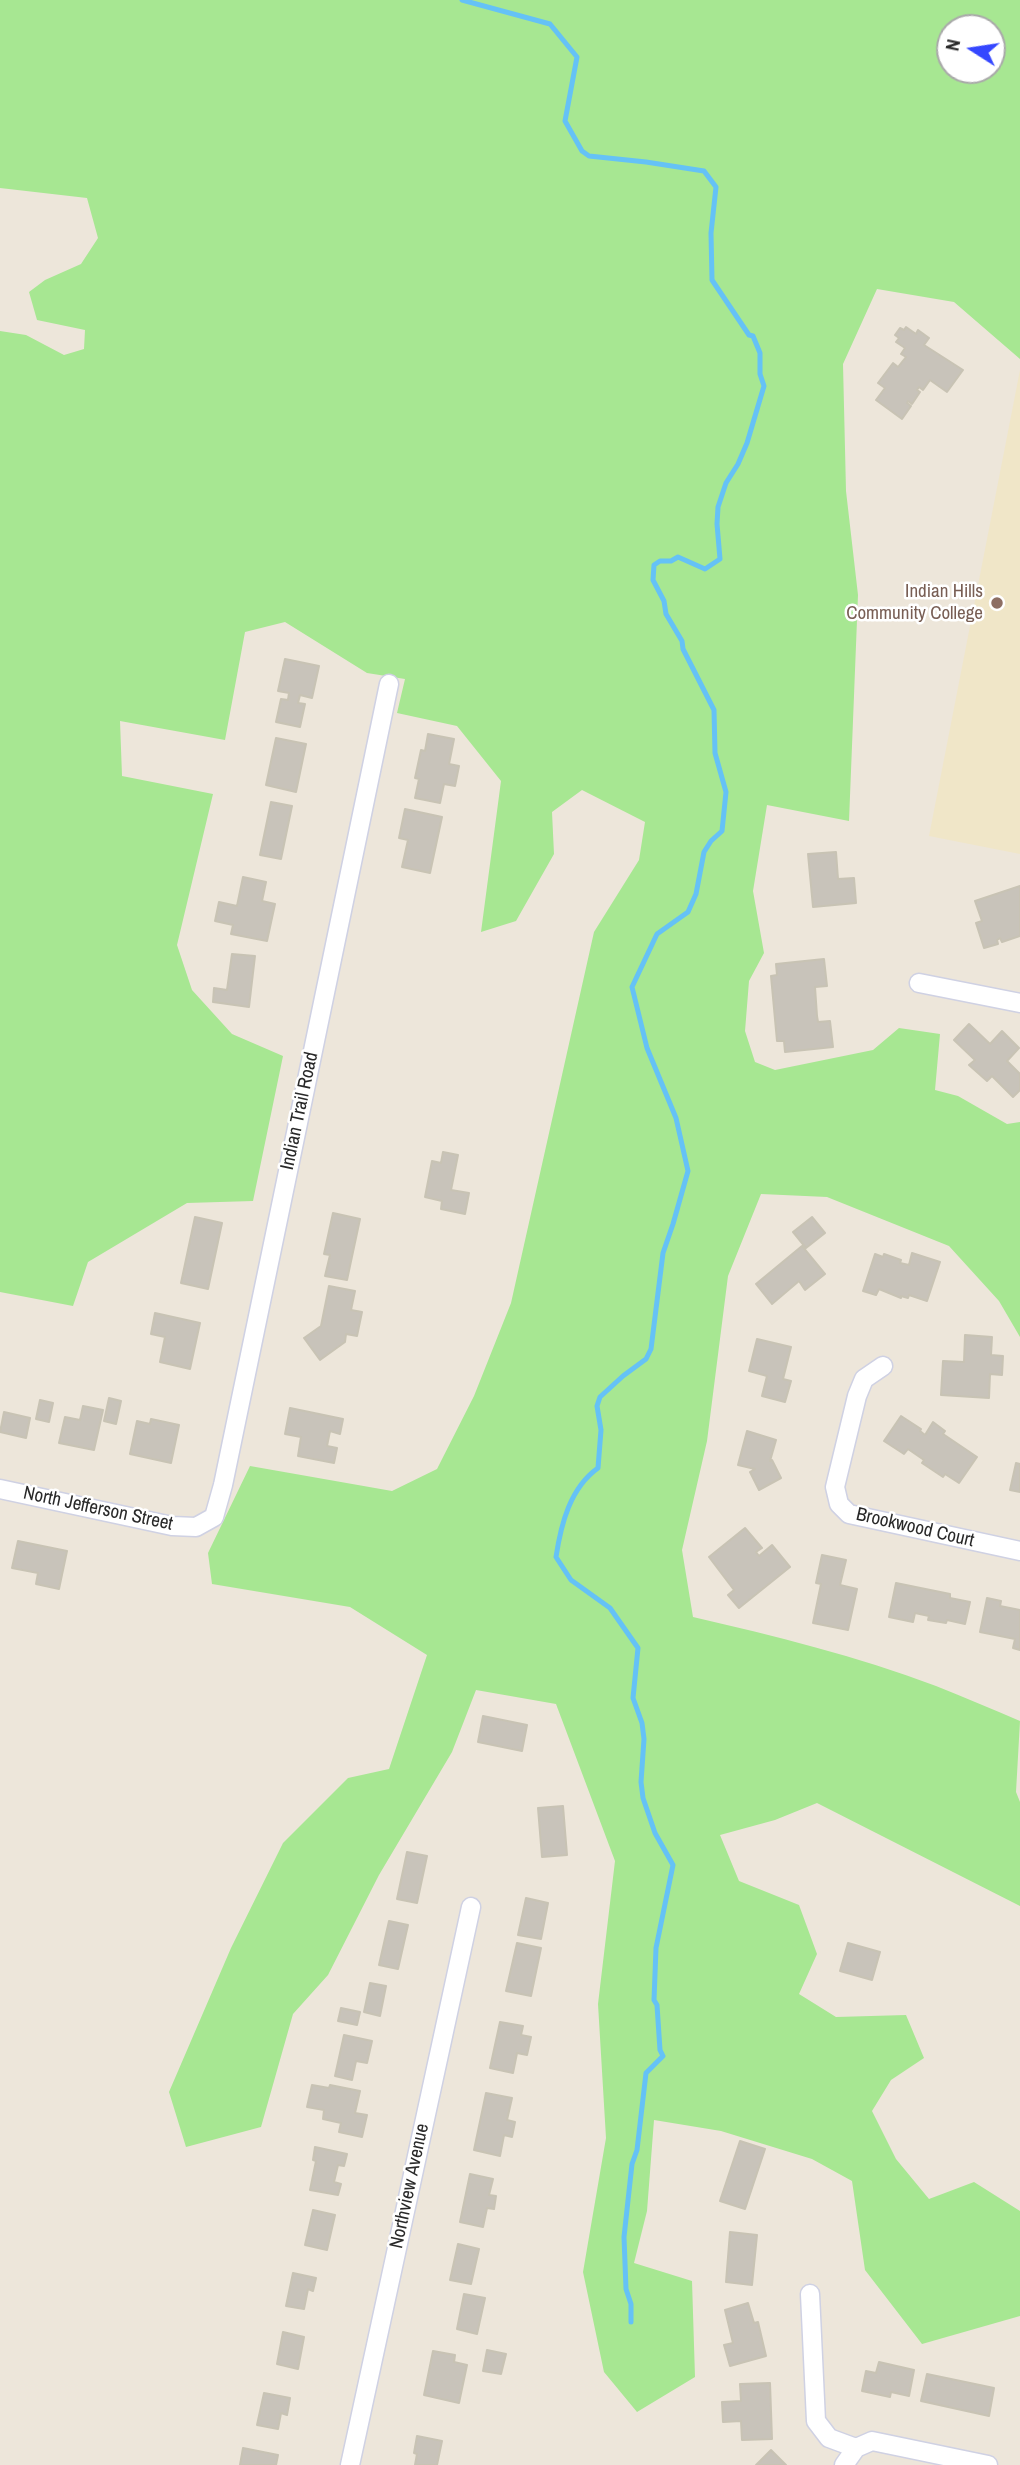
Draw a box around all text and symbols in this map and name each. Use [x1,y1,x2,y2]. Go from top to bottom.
north arrow [936,14,1006,84]
text: N [939,37,966,53]
place label: Indian Hills Community College [846,581,983,625]
marker: Indian Hills Community College [989,595,1005,611]
street label: Indian Trail Road [276,1050,324,1172]
street label: North Jefferson Street [21,1482,175,1536]
street label: Brookwood Court [854,1503,976,1553]
street label: Northview Avenue [386,2122,434,2250]

